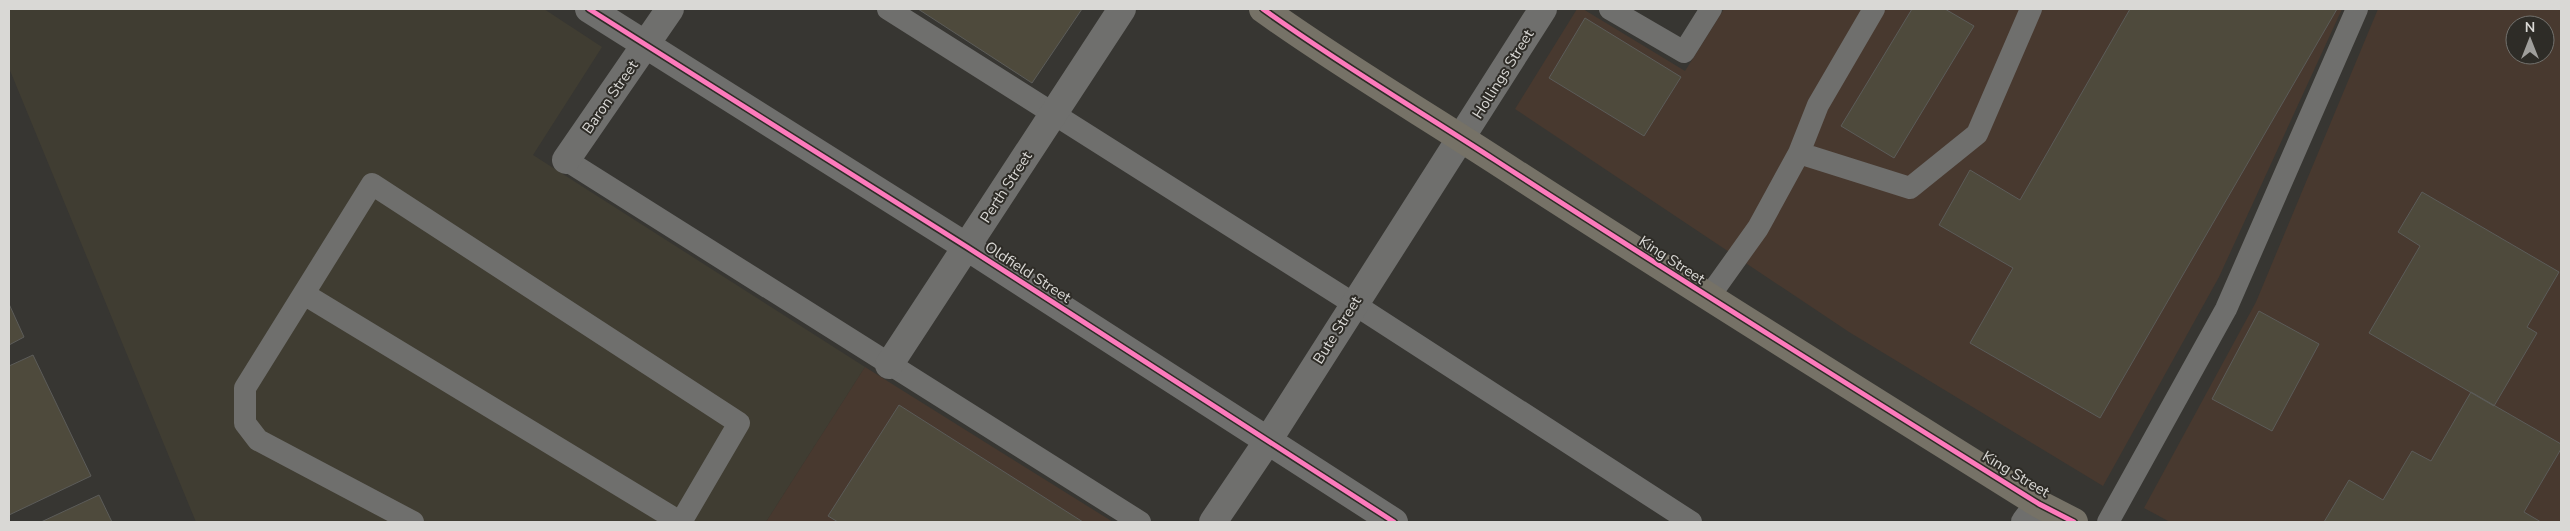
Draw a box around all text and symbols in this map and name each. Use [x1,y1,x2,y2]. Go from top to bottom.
north arrow [2505,15,2555,65]
text: N [2525,18,2535,37]
street label: Hollings Street [1468,25,1539,122]
street label: Baron Street [577,56,643,138]
street label: Perth Street [975,147,1037,227]
street label: King Street [1635,231,1709,289]
street label: Oldfield Street [981,237,1076,308]
street label: Bute Street [1308,292,1366,368]
street label: King Street [1979,446,2054,502]

